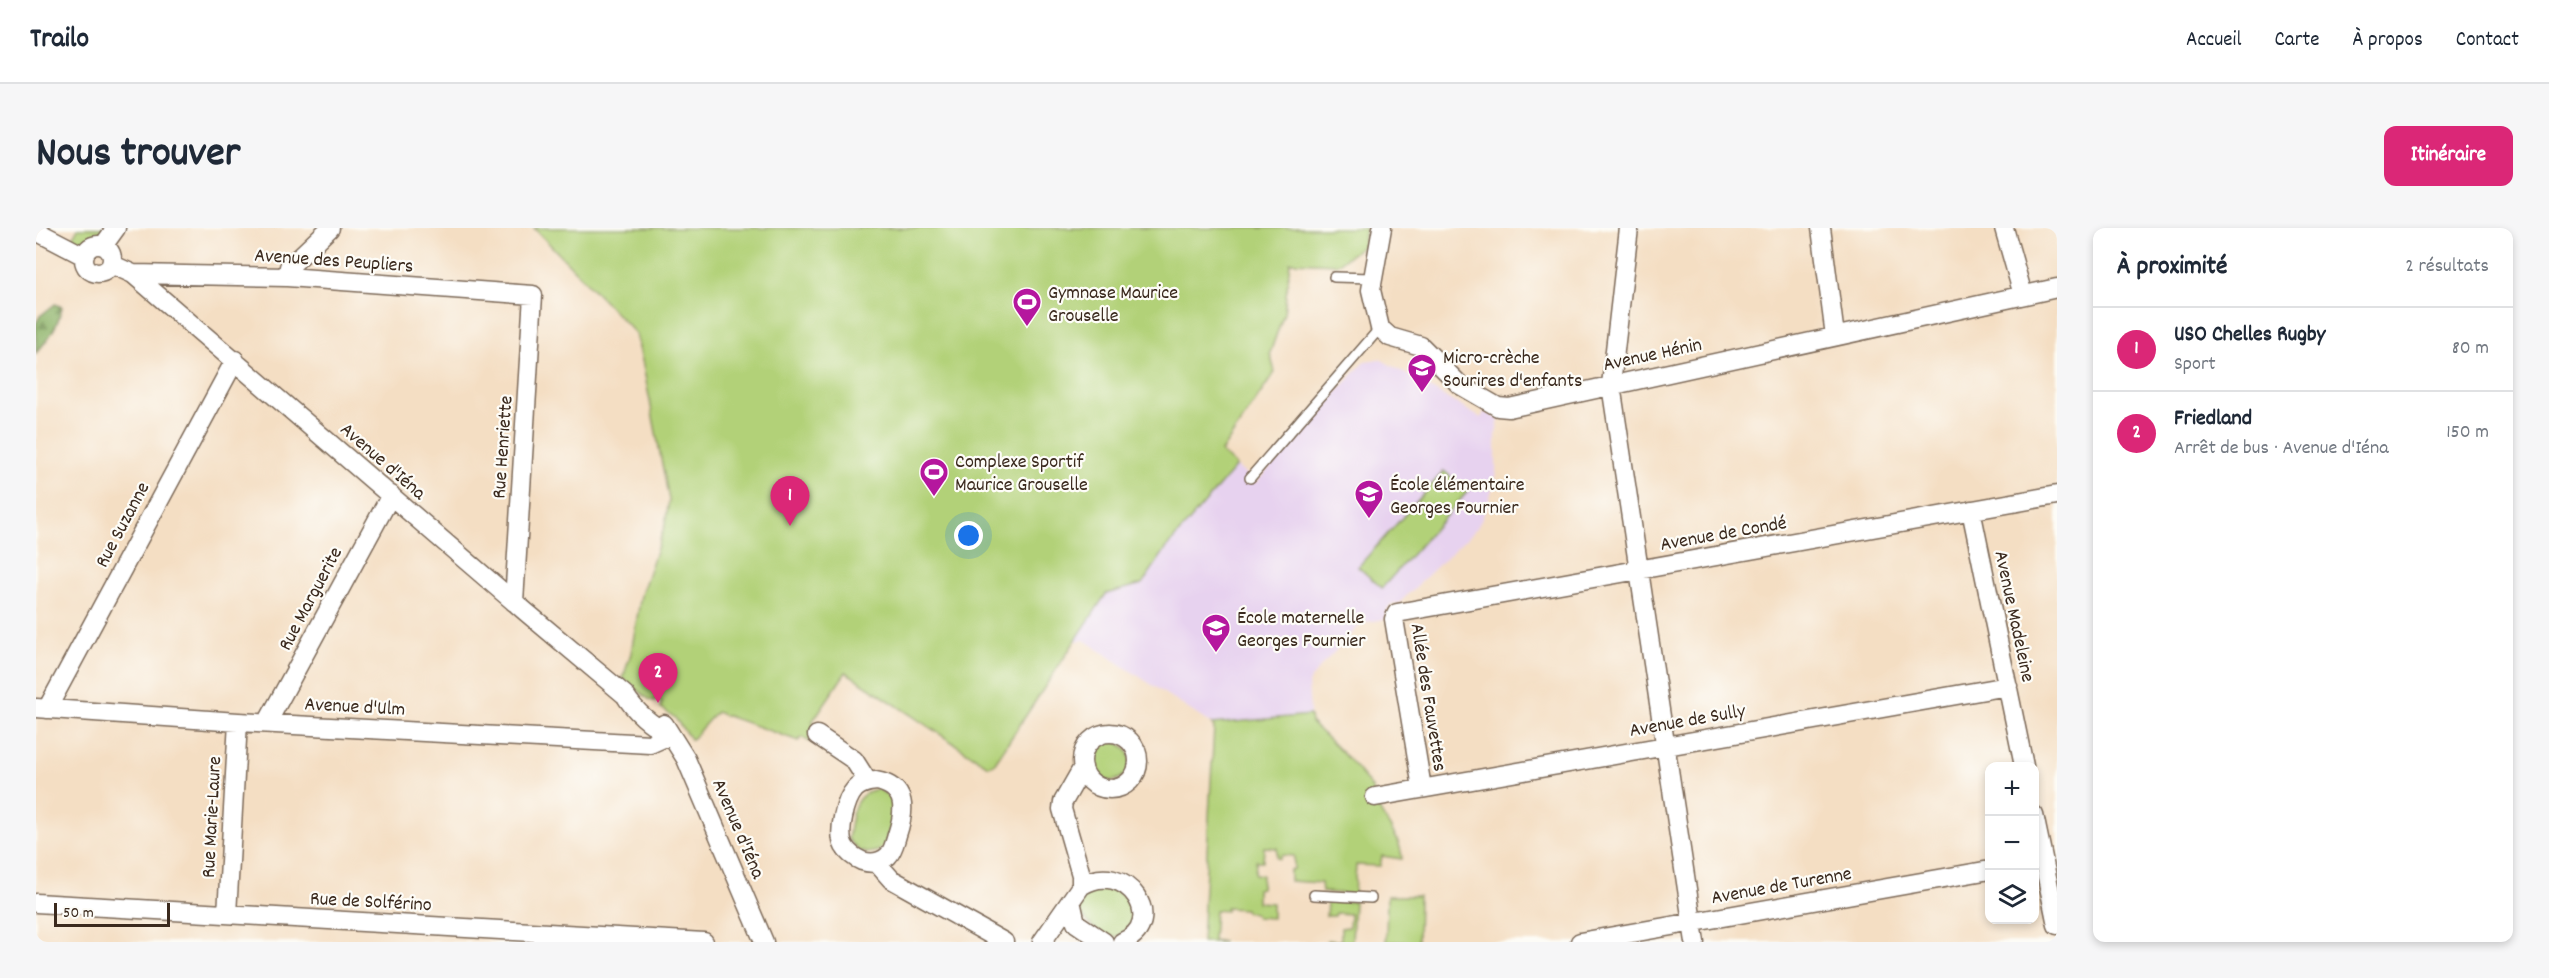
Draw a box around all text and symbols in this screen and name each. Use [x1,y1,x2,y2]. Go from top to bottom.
text: Trailo [30,21,89,61]
text: Accueil [2186,26,2241,56]
text: Carte [2274,26,2319,56]
text: À propos [2352,26,2423,56]
text: Contact [2456,26,2519,56]
text: Nous trouver [36,126,240,186]
button: Itinéraire [2384,126,2513,186]
street label: Avenue des Peupliers [253,242,414,282]
text: À proximité [2117,249,2227,286]
text: 2 résultats [2405,253,2489,281]
place label: Gymnase Maurice Grouselle [1048,280,1178,331]
sports icon: Gymnase Maurice Grouselle [1011,286,1043,328]
text: USO Chelles Rugby [2174,320,2325,351]
street label: Avenue Hénin [1601,332,1705,380]
text: 1 [2134,335,2139,363]
text: 80 m [2452,335,2489,363]
place label: Micro-crèche Sourires d'enfants [1443,345,1582,396]
text: Sport [2174,351,2216,379]
school or university icon: Micro-crèche Sourires d'enfants [1406,352,1438,394]
street label: Rue Henriette [486,394,522,500]
text: Friedland [2174,404,2252,435]
street label: Avenue d'Iéna [333,417,432,508]
text: 2 [2132,419,2141,447]
text: 150 m [2446,419,2489,447]
text: Arrêt de bus · Avenue d'Iéna [2174,435,2389,463]
place label: Complexe Sportif Maurice Grouselle [955,449,1088,500]
sports icon: Complexe Sportif Maurice Grouselle [918,456,950,498]
place label: École élémentaire Georges Fournier [1390,472,1525,523]
pin: 1 [770,476,810,526]
street label: Rue Suzanne [89,477,158,573]
school or university icon: École élémentaire Georges Fournier [1353,478,1385,520]
street label: Avenue de Condé [1658,510,1789,560]
your location [954,521,983,550]
street label: Rue Marguerite [273,542,351,656]
street label: Avenue Madeleine [1985,548,2041,685]
place label: École maternelle Georges Fournier [1237,605,1366,656]
school or university icon: École maternelle Georges Fournier [1200,612,1232,654]
street label: Allée des Fauvettes [1402,621,1453,774]
pin: 2 [638,654,678,703]
street label: Avenue d'Ulm [304,691,406,725]
street label: Avenue de Sully [1627,698,1749,746]
street label: Rue Marie-Laure [196,755,230,879]
map controls [1985,762,2039,924]
button: + [1985,762,2039,816]
street label: Avenue d'Iéna [704,775,771,884]
button: − [1985,816,2039,870]
street label: Avenue de Turenne [1709,861,1854,913]
button: layers [1985,870,2039,924]
street label: Rue de Solférino [309,886,433,920]
scale bar [54,900,170,928]
text: 50 m [63,902,94,925]

